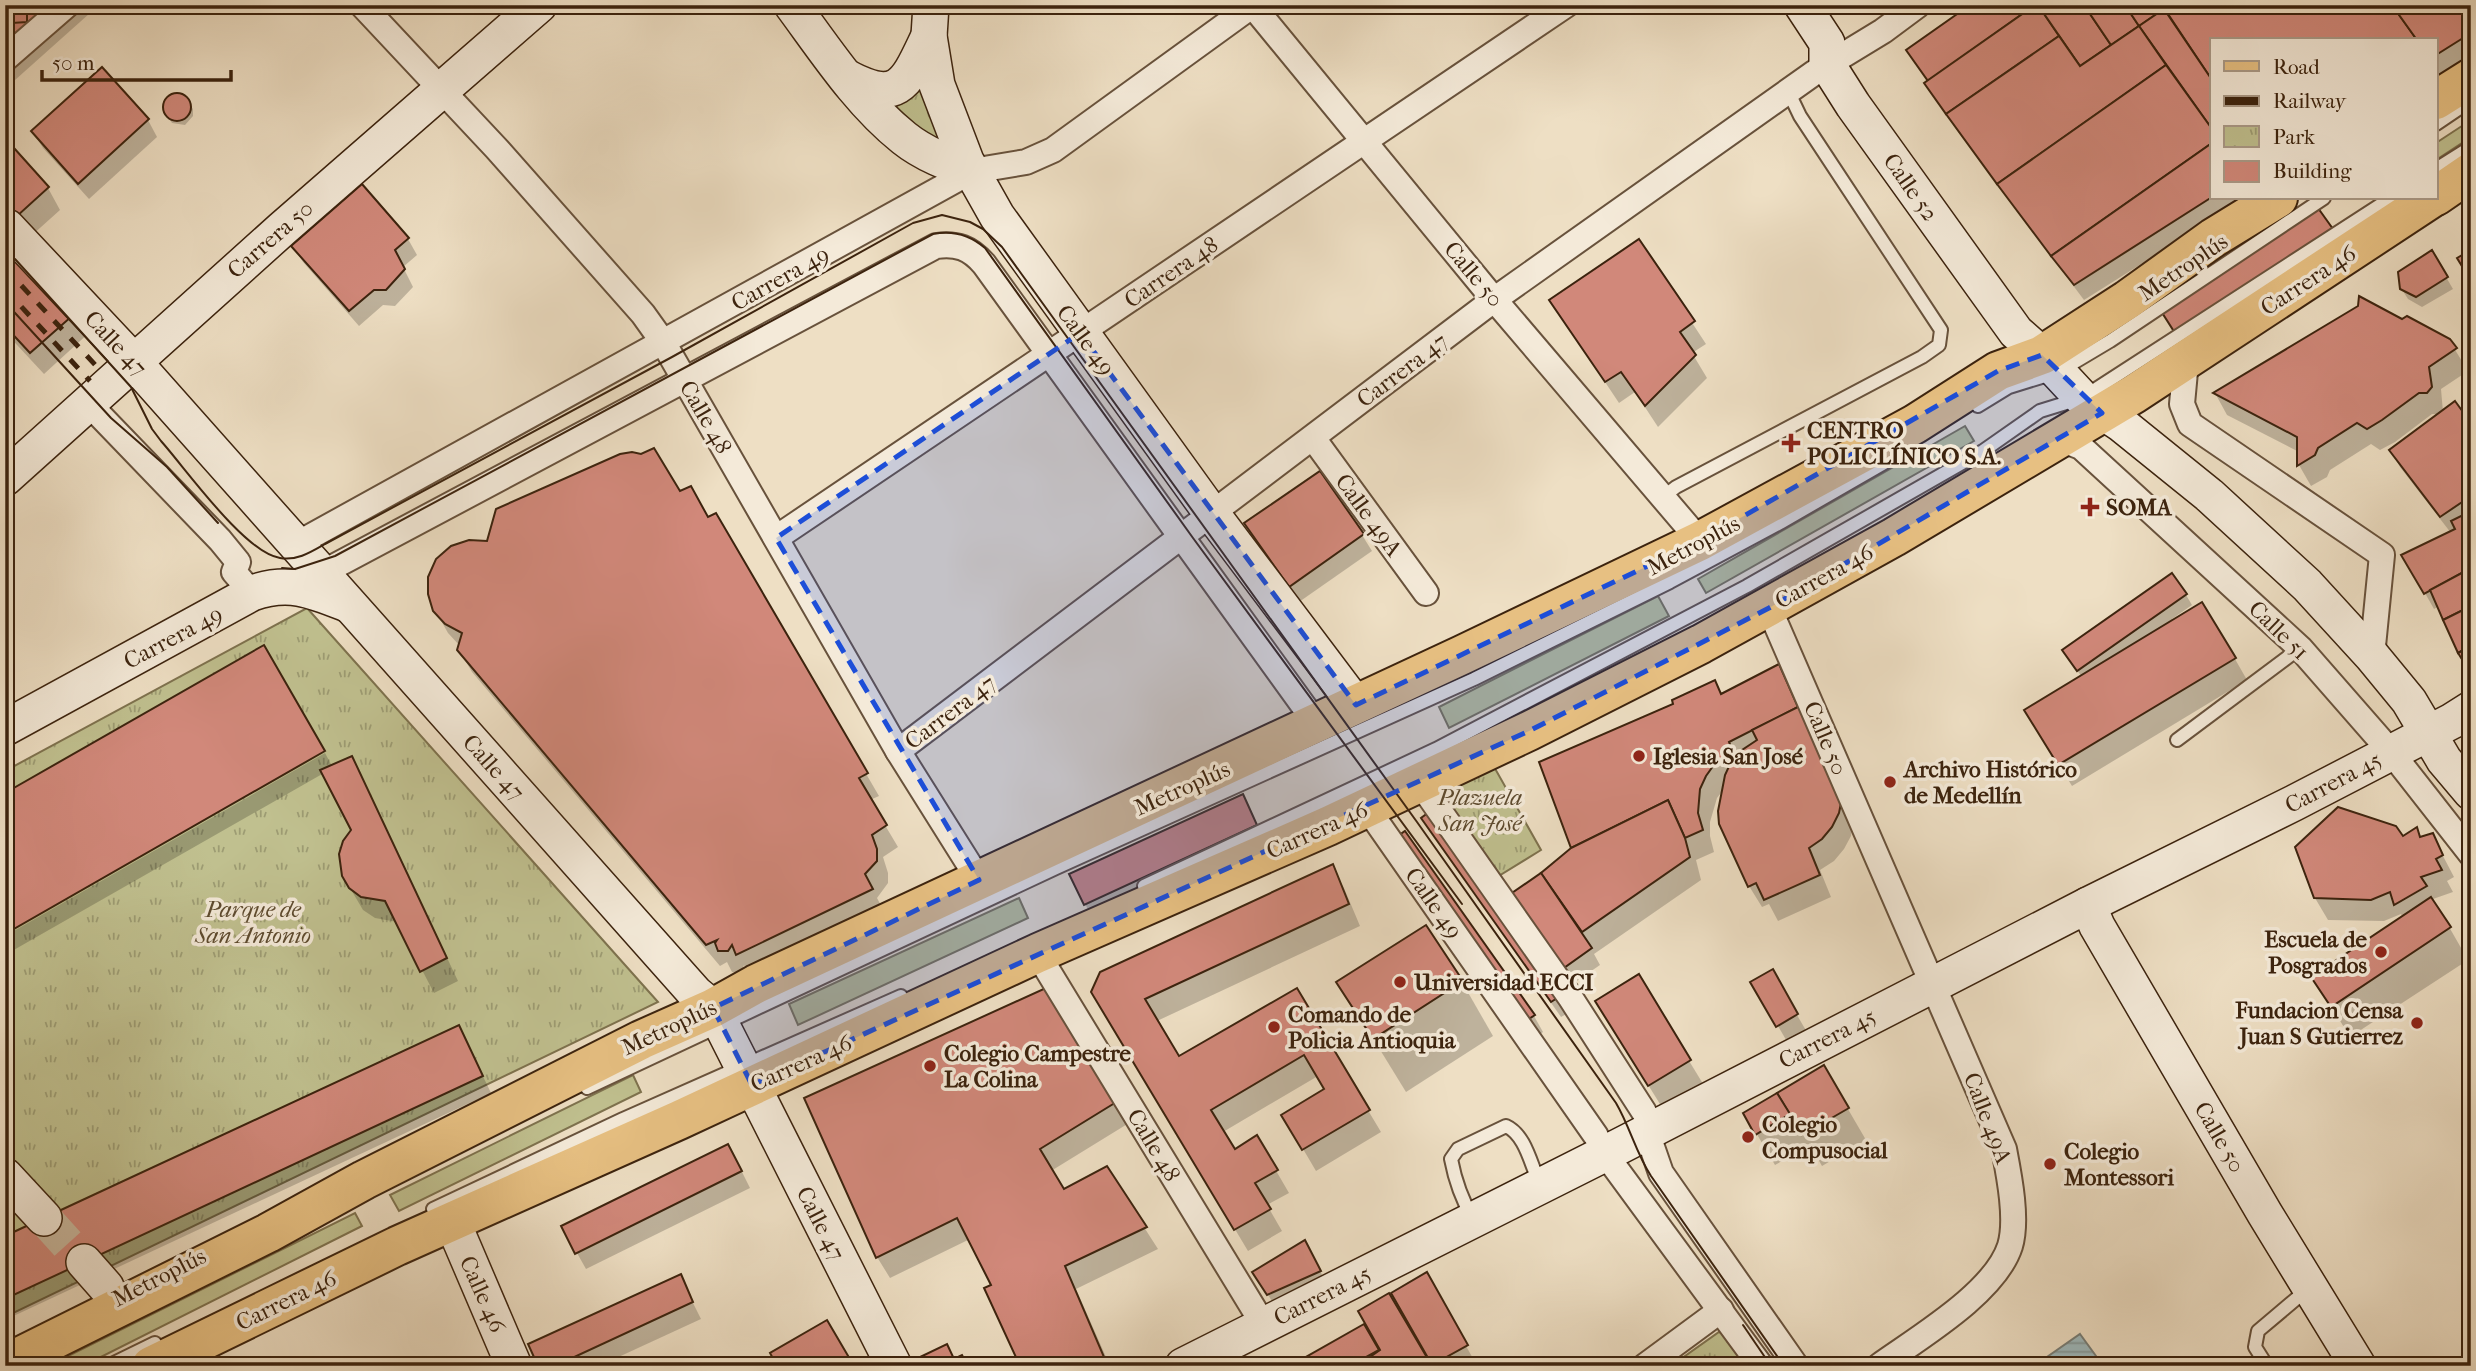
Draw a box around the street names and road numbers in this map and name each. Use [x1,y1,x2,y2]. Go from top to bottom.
street label: Calle 52 [1878,148,1944,227]
street label: Carrera 50 [222,195,319,284]
street label: Metroplús [2134,228,2233,307]
street label: Carrera 48 [1119,231,1223,314]
street label: Calle 50 [1438,236,1509,313]
street label: Carrera 46 [2256,239,2361,321]
street label: Carrera 49 [727,240,834,316]
street label: Calle 49 [1051,300,1120,381]
street label: Calle 47 [79,305,152,381]
street label: Carrera 47 [1352,328,1453,413]
street label: Calle 48 [674,376,737,459]
street label: Calle 49A [1330,469,1408,563]
street label: Metroplús [1642,510,1744,581]
street label: Carrera 46 [1770,538,1879,615]
street label: Calle 51 [2243,595,2314,665]
street label: Carrera 49 [119,600,227,675]
street label: Carrera 47 [900,670,1001,755]
street label: Calle 50 [1798,697,1853,779]
street label: Calle 47 [457,729,530,806]
street label: Carrera 45 [2280,746,2386,819]
street label: Metroplús [1130,755,1234,821]
street label: Carrera 46 [1262,796,1373,865]
street label: Calle 49 [1399,863,1468,944]
street label: Metroplús [617,994,721,1061]
street label: Carrera 45 [1774,1003,1880,1074]
street label: Carrera 46 [746,1029,857,1098]
street label: Calle 49A [1958,1069,2018,1169]
street label: Calle 50 [2188,1097,2251,1178]
street label: Calle 48 [1121,1104,1186,1187]
street label: Calle 47 [791,1182,851,1265]
street label: Metroplús [108,1242,211,1313]
street label: Calle 46 [454,1252,512,1337]
street label: Carrera 45 [1269,1260,1375,1331]
street label: Carrera 46 [232,1264,341,1336]

